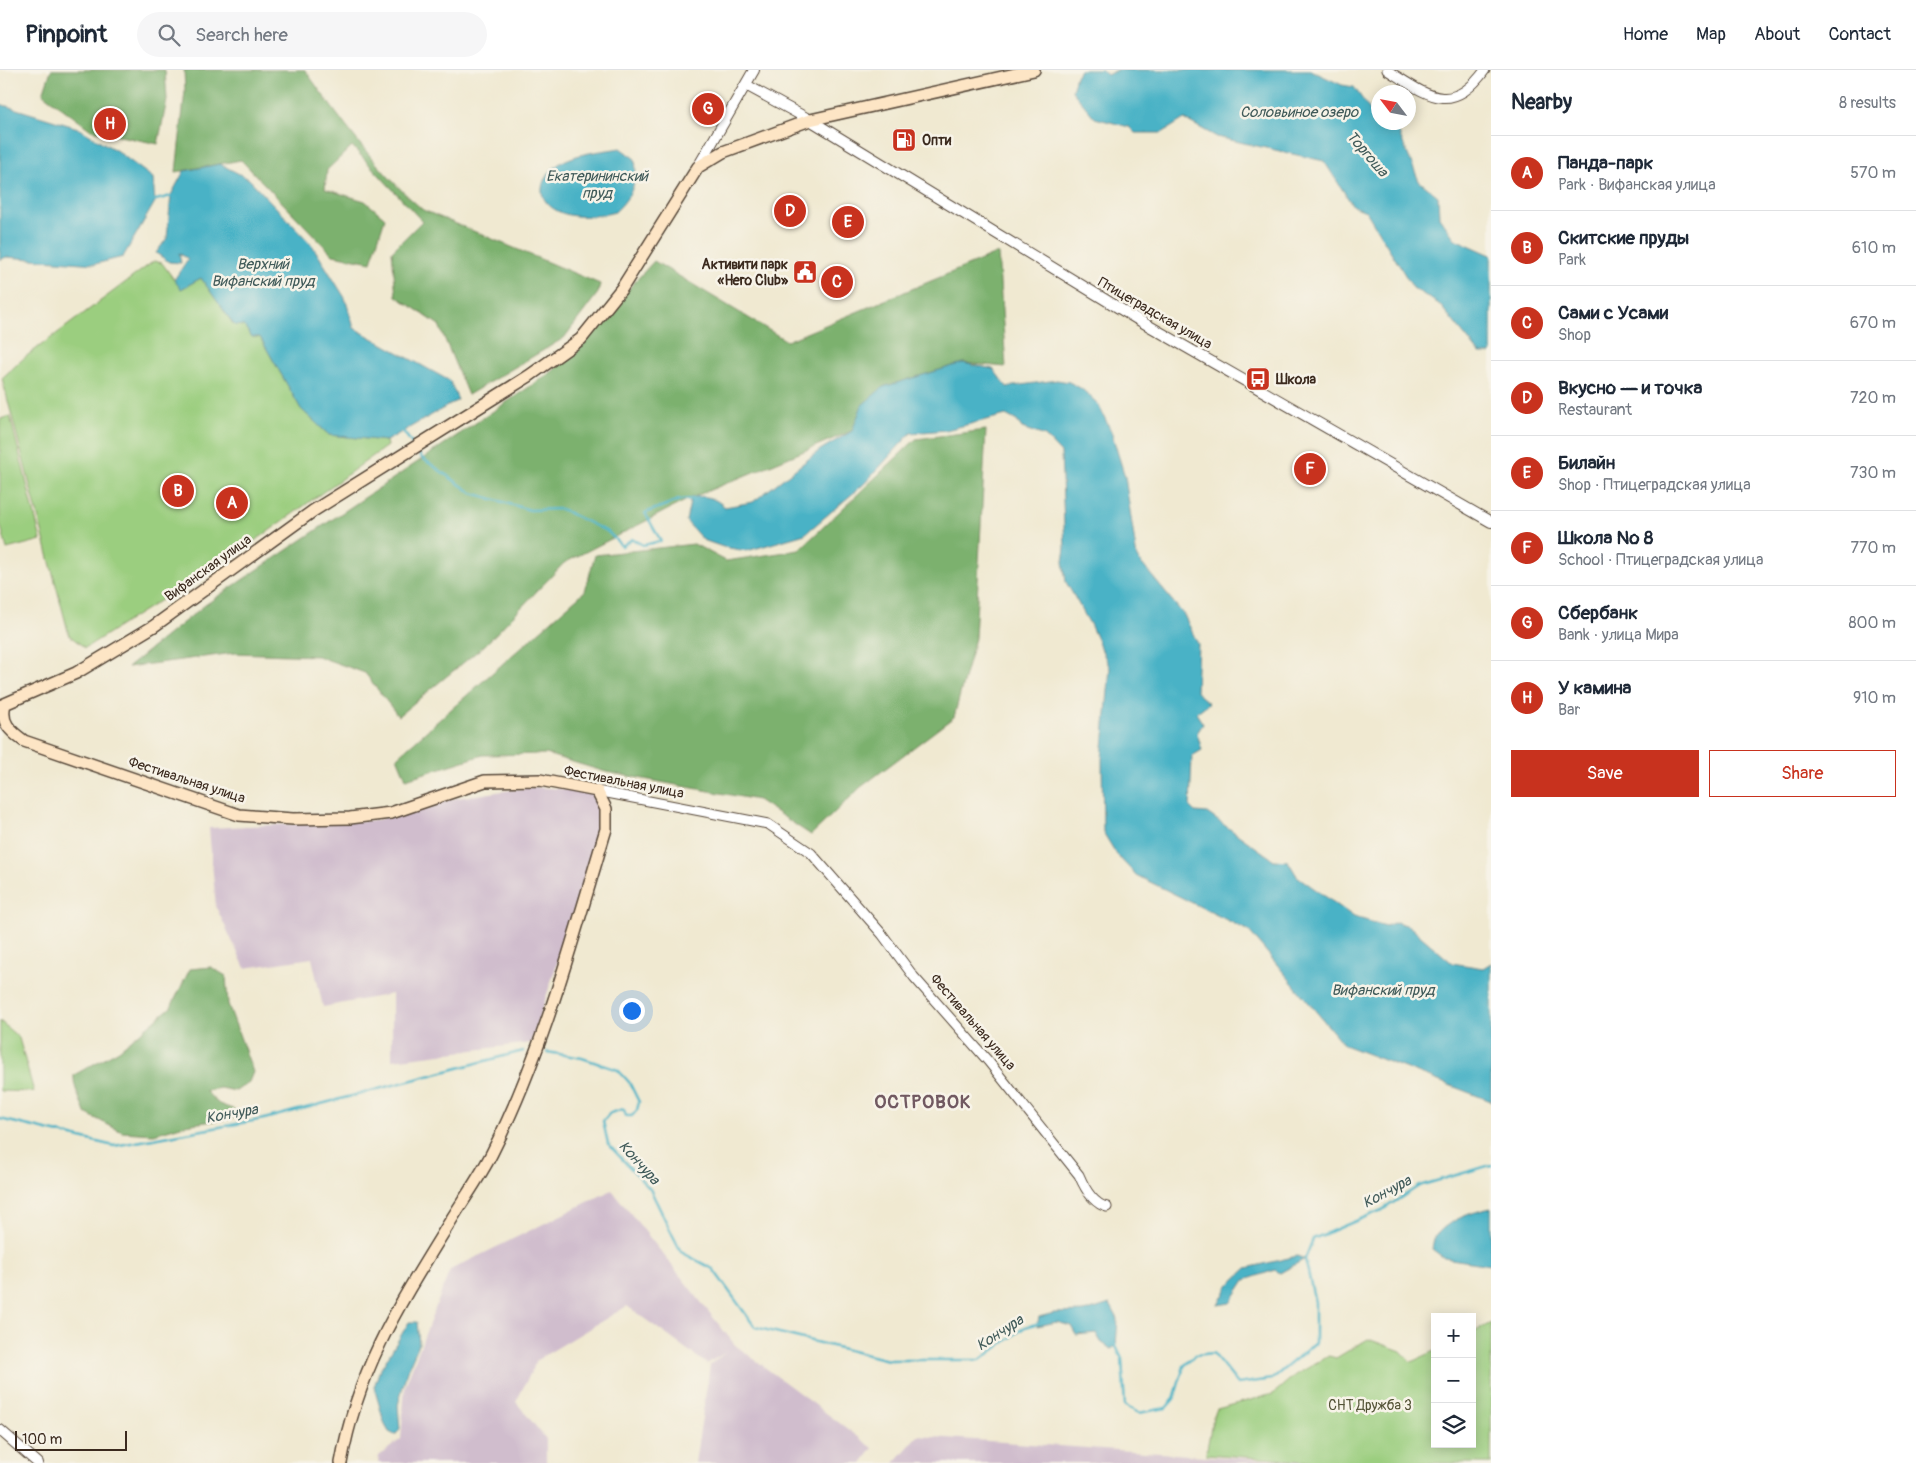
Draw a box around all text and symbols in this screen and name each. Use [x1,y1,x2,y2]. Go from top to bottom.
search box [137,12,487,57]
text: Pinpoint [25,20,107,49]
icon: search [155,21,183,49]
text: Search here [195,23,288,47]
text: Home [1623,23,1668,46]
text: Map [1696,23,1726,46]
text: About [1754,23,1800,46]
text: Contact [1828,23,1891,46]
north arrow [1371,85,1416,130]
text: Nearby [1511,89,1572,116]
pin: G [692,90,724,128]
text: 8 results [1839,93,1896,113]
water label: Соловьиное озеро [1240,103,1359,122]
pin: H [94,105,126,143]
fuel station icon: Опти [891,127,917,153]
water label: Торгоша [1342,127,1393,181]
place label: Опти [922,132,952,149]
text: Панда-парк [1558,151,1653,175]
text: A [1522,163,1532,183]
text: 570 m [1850,163,1896,183]
water label: Екатерининский пруд [546,167,650,203]
text: Park · Вифанская улица [1558,175,1716,195]
pin: D [774,192,806,230]
pin: E [832,203,864,241]
text: Скитские пруды [1558,226,1689,250]
text: B [1522,238,1532,258]
text: 610 m [1852,238,1896,258]
text: Park [1558,250,1586,270]
water label: Верхний Вифанский пруд [212,255,316,291]
place label: Активити парк «Hero Club» [702,256,789,289]
public building icon: Активити парк «Hero Club» [792,259,818,285]
pin: C [821,263,853,301]
street label: Птицеградская улица [1095,273,1215,353]
text: Сами с Усами [1558,301,1668,325]
text: C [1522,313,1532,333]
text: 670 m [1850,313,1896,333]
text: Shop [1558,325,1591,345]
bus stop icon: Школа [1245,366,1271,392]
place label: Школа [1275,371,1317,388]
text: Вкусно — и точка [1558,376,1702,400]
text: D [1522,388,1532,408]
text: 720 m [1850,388,1896,408]
text: Restaurant [1558,400,1632,420]
pin: F [1294,450,1326,488]
text: Билайн [1558,451,1615,475]
text: E [1523,463,1531,483]
text: 730 m [1850,463,1896,483]
pin: B [162,472,194,510]
text: Shop · Птицеградская улица [1558,475,1751,495]
pin: A [216,484,248,522]
text: Школа № 8 [1558,526,1653,550]
street label: Вифанская улица [161,531,255,605]
text: F [1522,538,1532,558]
text: 770 m [1850,538,1896,558]
text: School · Птицеградская улица [1558,550,1763,570]
text: Сбербанк [1558,601,1638,625]
text: G [1522,613,1532,633]
text: 800 m [1848,613,1896,633]
text: Bank · улица Мира [1558,625,1679,645]
text: У камина [1558,676,1631,700]
text: H [1522,688,1532,708]
text: 910 m [1853,688,1896,708]
text: Bar [1558,700,1580,720]
button: Save [1511,750,1699,797]
button: Share [1709,750,1896,797]
street label: Фестивальная улица [127,753,247,807]
street label: Фестивальная улица [563,762,685,802]
street label: Фестивальная улица [927,971,1019,1073]
water label: Вифанский пруд [1332,981,1436,1000]
your location [619,998,645,1024]
district label: ОСТРОВОК [874,1090,972,1114]
water label: Кончура [205,1100,260,1128]
water label: Кончура [614,1137,664,1190]
water label: Кончура [1359,1171,1415,1213]
water label: Кончура [973,1310,1028,1355]
map controls [1431,1313,1476,1448]
button: + [1431,1313,1476,1358]
button: − [1431,1358,1476,1403]
park label: СНТ Дружба 3 [1328,1397,1412,1414]
button: layers [1431,1403,1476,1448]
scale bar [15,1428,128,1451]
text: 100 m [22,1431,62,1448]

